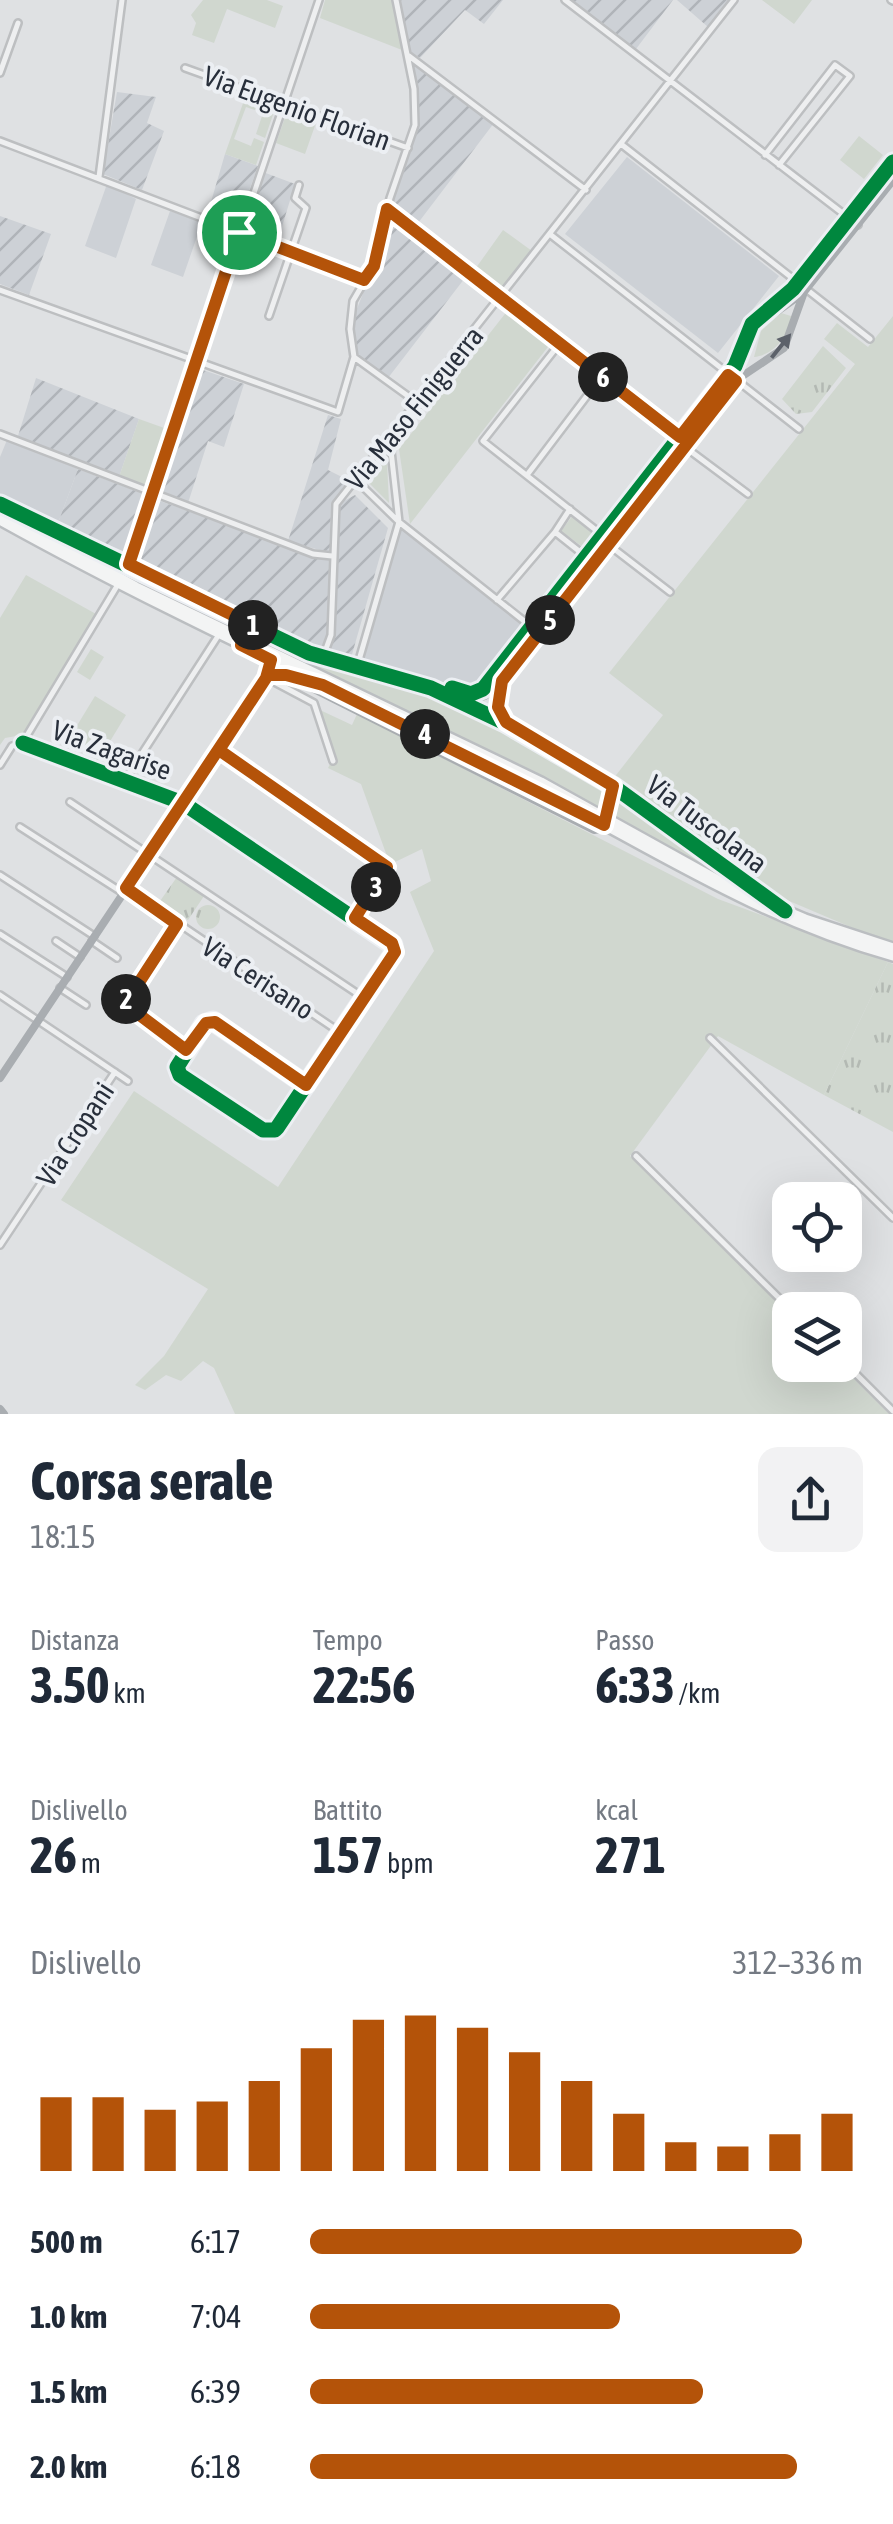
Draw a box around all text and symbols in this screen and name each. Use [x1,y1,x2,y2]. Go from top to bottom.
street label: Via Eugenio Florian [199,59,395,157]
pin [197,190,282,275]
icon: arrive [212,205,267,260]
street label: Via Maso Finiguerra [338,320,490,496]
one-way arrow [771,334,792,360]
pin: 6 [578,352,628,402]
text: 6 [596,361,610,393]
pin: 5 [525,595,575,645]
pin: 1 [228,600,278,650]
text: 5 [543,604,557,636]
text: 1 [246,609,260,641]
pin: 4 [400,709,450,759]
street label: Via Zagarise [48,714,176,786]
text: 4 [418,718,432,750]
street label: Via Tuscolana [641,769,773,879]
pin: 3 [351,862,401,912]
text: 3 [369,871,383,903]
street label: Via Cerisano [196,930,320,1026]
pin: 2 [101,974,151,1024]
text: 2 [119,983,133,1015]
street label: Via Cropani [30,1076,120,1192]
map controls [772,1182,862,1382]
button: locate [772,1182,862,1272]
button: layers [772,1292,862,1382]
button: share [758,1447,863,1552]
text: Corsa serale [30,1449,273,1512]
text: 18:15 [30,1518,96,1555]
text: Distanza [30,1624,120,1656]
text: Tempo [313,1624,383,1656]
text: Passo [595,1624,654,1656]
text: 3.50 [30,1656,109,1714]
text: 22:56 [313,1656,416,1714]
text: 6:33 [595,1656,675,1714]
text: km [109,1677,146,1709]
text: /km [675,1677,721,1709]
text: Dislivello [30,1794,128,1826]
text: Battito [313,1794,382,1826]
text: kcal [595,1794,638,1826]
text: 26 [30,1826,77,1884]
text: 157 [313,1826,383,1884]
text: 271 [595,1826,666,1884]
text: m [77,1847,101,1879]
text: bpm [383,1847,434,1879]
text: Dislivello [30,1944,142,1981]
text: 312–336 m [733,1944,863,1981]
text: 500 m [30,2223,103,2260]
text: 6:17 [190,2223,241,2260]
text: 1.0 km [30,2298,107,2335]
text: 7:04 [190,2298,241,2335]
text: 1.5 km [30,2373,107,2410]
text: 6:39 [190,2373,241,2410]
text: 2.0 km [30,2448,107,2485]
text: 6:18 [190,2448,241,2485]

